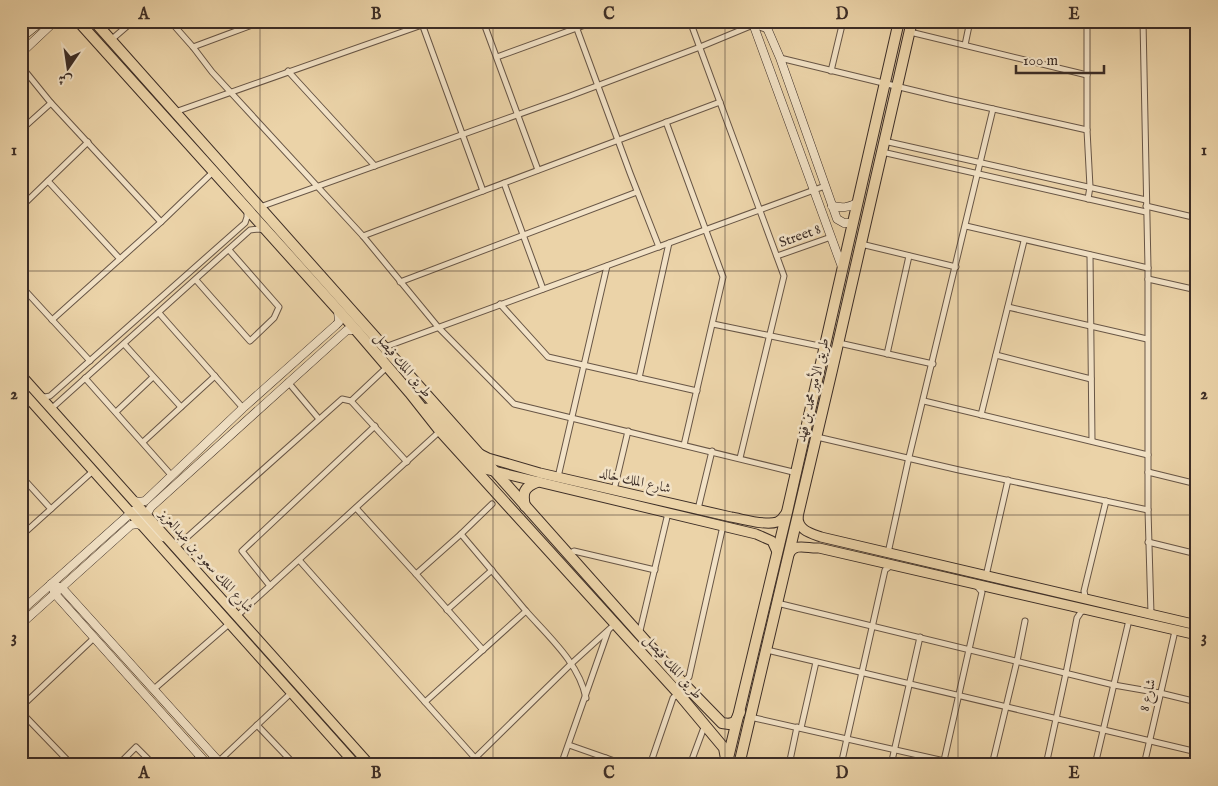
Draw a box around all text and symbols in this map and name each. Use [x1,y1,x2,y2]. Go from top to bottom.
text: A [138,5,151,25]
text: B [371,5,382,25]
text: C [603,5,615,25]
text: D [836,5,849,25]
text: E [1068,5,1080,25]
north arrow [42,42,92,92]
scale bar [1016,42,1103,74]
text: 100 m [1023,51,1059,70]
text: ش [56,69,74,90]
text: 1 [11,141,17,161]
text: 1 [1201,141,1207,161]
street label: Street 8 [777,220,823,252]
street label: طريق الملك فيصل [369,328,436,402]
street label: طريق الأمير محمد بن فهد [790,336,834,444]
text: 2 [10,385,18,405]
text: 2 [1200,385,1208,405]
street label: شارع الملك خالد [597,464,673,500]
street label: شارع الملك سعود بن عبدالعزيز [152,504,257,618]
text: 3 [11,628,17,648]
text: 3 [1201,628,1207,648]
street label: طريق الملك فيصل [639,631,706,704]
street label: شارع 8 [1136,677,1162,713]
text: A [138,764,151,784]
text: B [371,764,382,784]
text: C [603,764,615,784]
text: D [836,764,849,784]
text: E [1068,764,1080,784]

